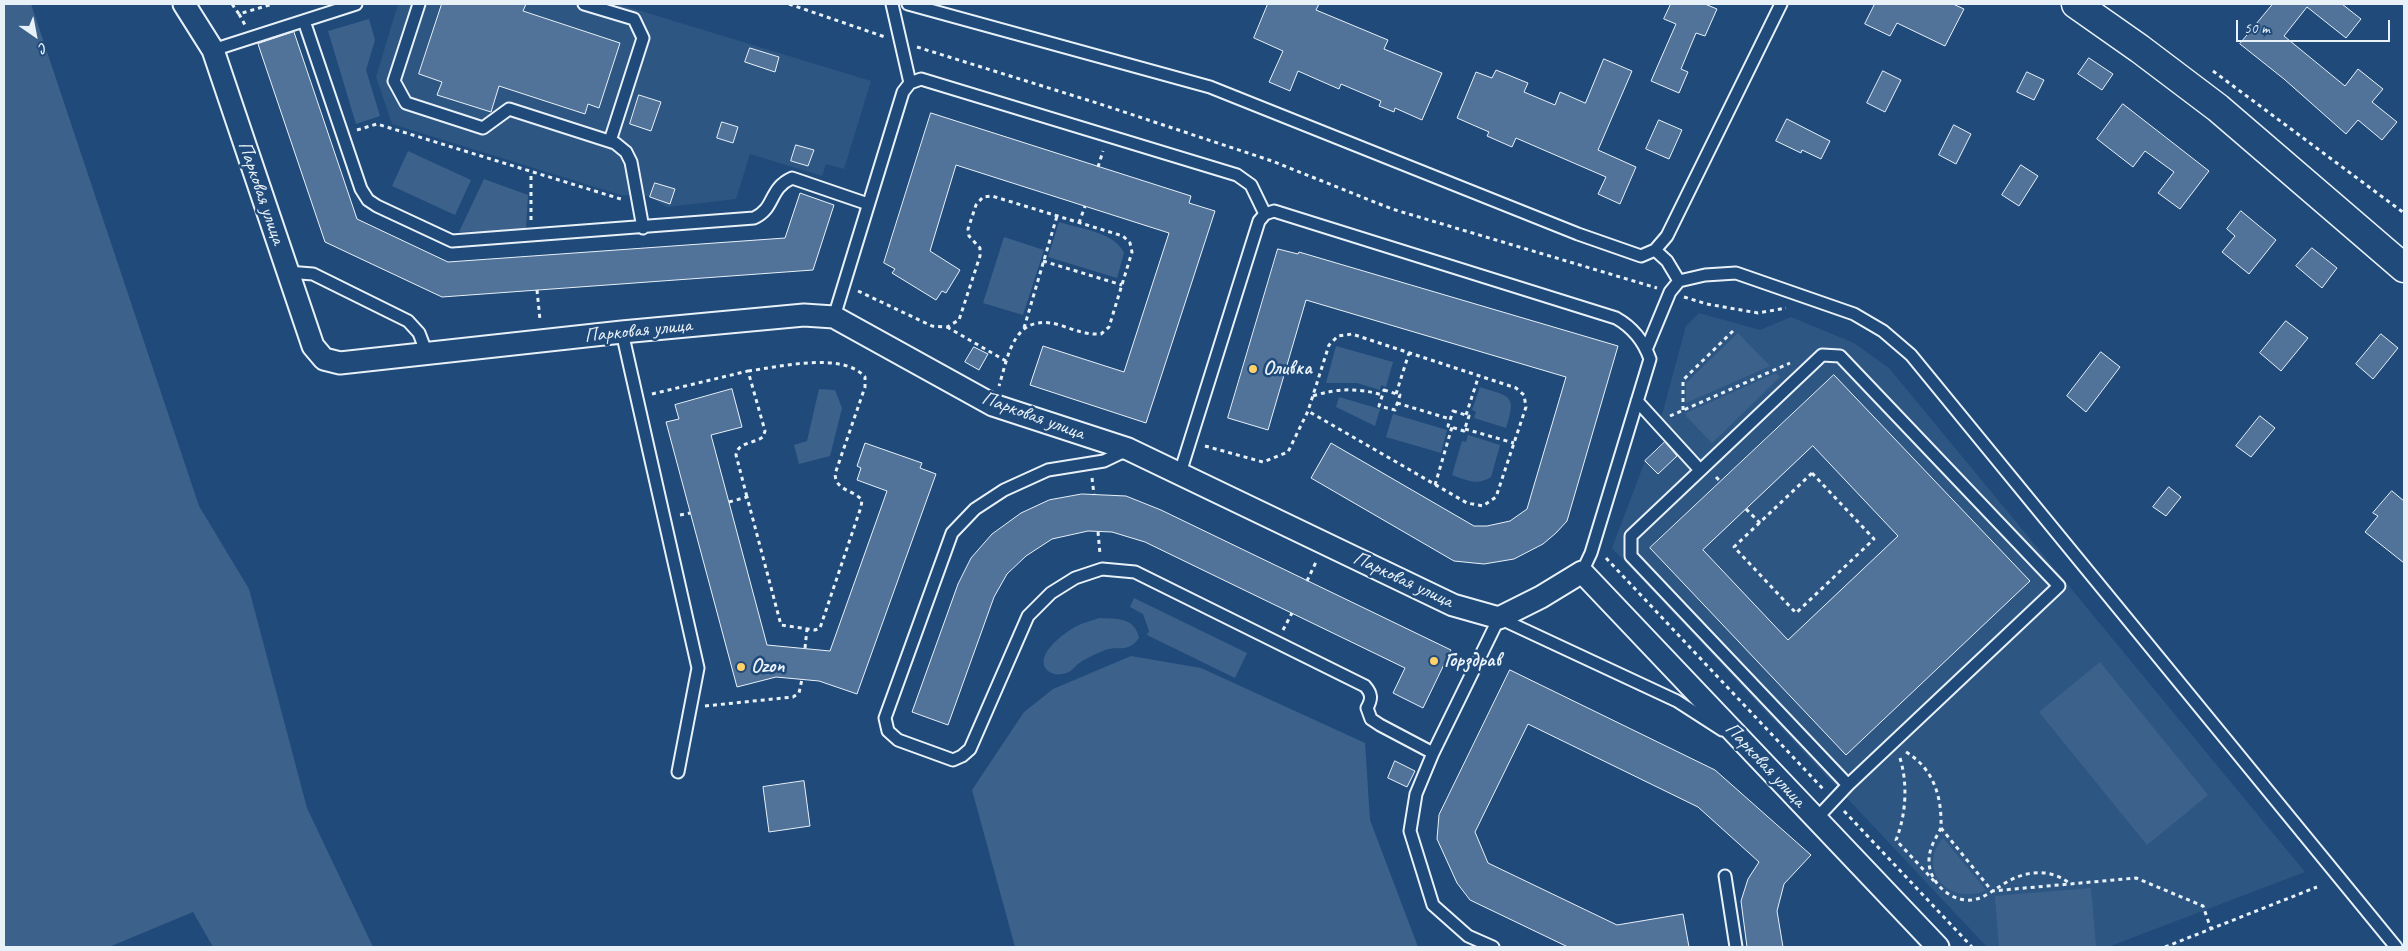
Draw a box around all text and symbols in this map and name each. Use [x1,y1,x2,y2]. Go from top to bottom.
north arrow [10,10,60,60]
scale bar [2238,10,2392,42]
text: 50 m [2244,19,2270,38]
text: С [36,39,51,57]
street label: Парковая улица [232,138,290,248]
street label: Парковая улица [583,313,693,349]
place label: Оливка [1263,357,1312,381]
marker: Оливка [1247,363,1259,375]
street label: Парковая улица [978,386,1088,446]
street label: Парковая улица [1349,546,1457,614]
place label: Горздрав [1444,649,1501,673]
place label: Ozon [751,655,784,679]
marker: Горздрав [1428,655,1440,667]
marker: Ozon [735,661,747,673]
street label: Парковая улица [1720,717,1810,813]

